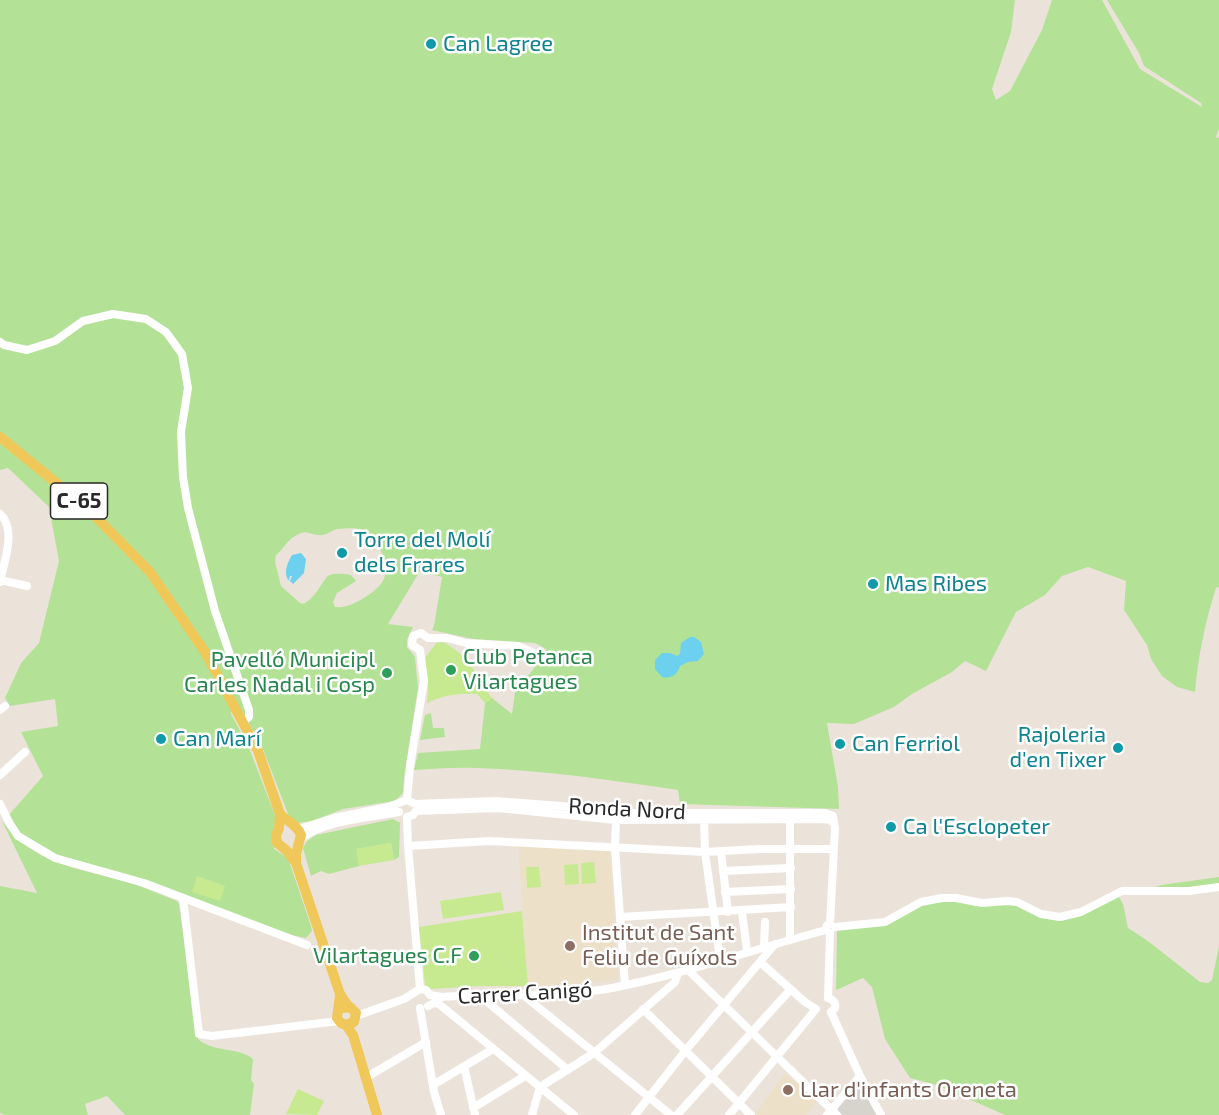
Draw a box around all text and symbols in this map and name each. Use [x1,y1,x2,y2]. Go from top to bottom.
place label: Can Lagree [443,31,553,57]
marker: Can Lagree [424,37,438,51]
road number: C-65 [50,483,107,519]
place label: Torre del Molí dels Frares [354,527,491,578]
marker: Torre del Molí dels Frares [335,546,349,560]
place label: Mas Ribes [885,571,987,597]
marker: Mas Ribes [866,577,880,591]
place label: Club Petanca Vilartagues [463,644,593,696]
place label: Pavelló Municipl Carles Nadal i Cosp [184,647,375,698]
marker: Club Petanca Vilartagues [444,663,458,677]
marker: Pavelló Municipl Carles Nadal i Cosp [380,666,394,680]
place label: Rajoleria d'en Tixer [1009,722,1106,774]
place label: Can Marí [173,726,261,752]
place label: Can Ferriol [852,731,960,757]
marker: Can Marí [154,732,168,746]
marker: Can Ferriol [833,737,847,751]
marker: Rajoleria d'en Tixer [1111,741,1125,755]
street label: Ronda Nord [568,793,686,825]
place label: Ca l'Esclopeter [903,814,1050,840]
marker: Ca l'Esclopeter [884,820,898,834]
place label: Institut de Sant Feliu de Guíxols [582,920,737,972]
marker: Institut de Sant Feliu de Guíxols [563,939,577,953]
place label: Vilartagues C.F [313,943,462,969]
marker: Vilartagues C.F [467,949,481,963]
street label: Carrer Canigó [457,976,593,1010]
place label: Llar d'infants Oreneta [800,1077,1017,1103]
marker: Llar d'infants Oreneta [781,1083,795,1097]

